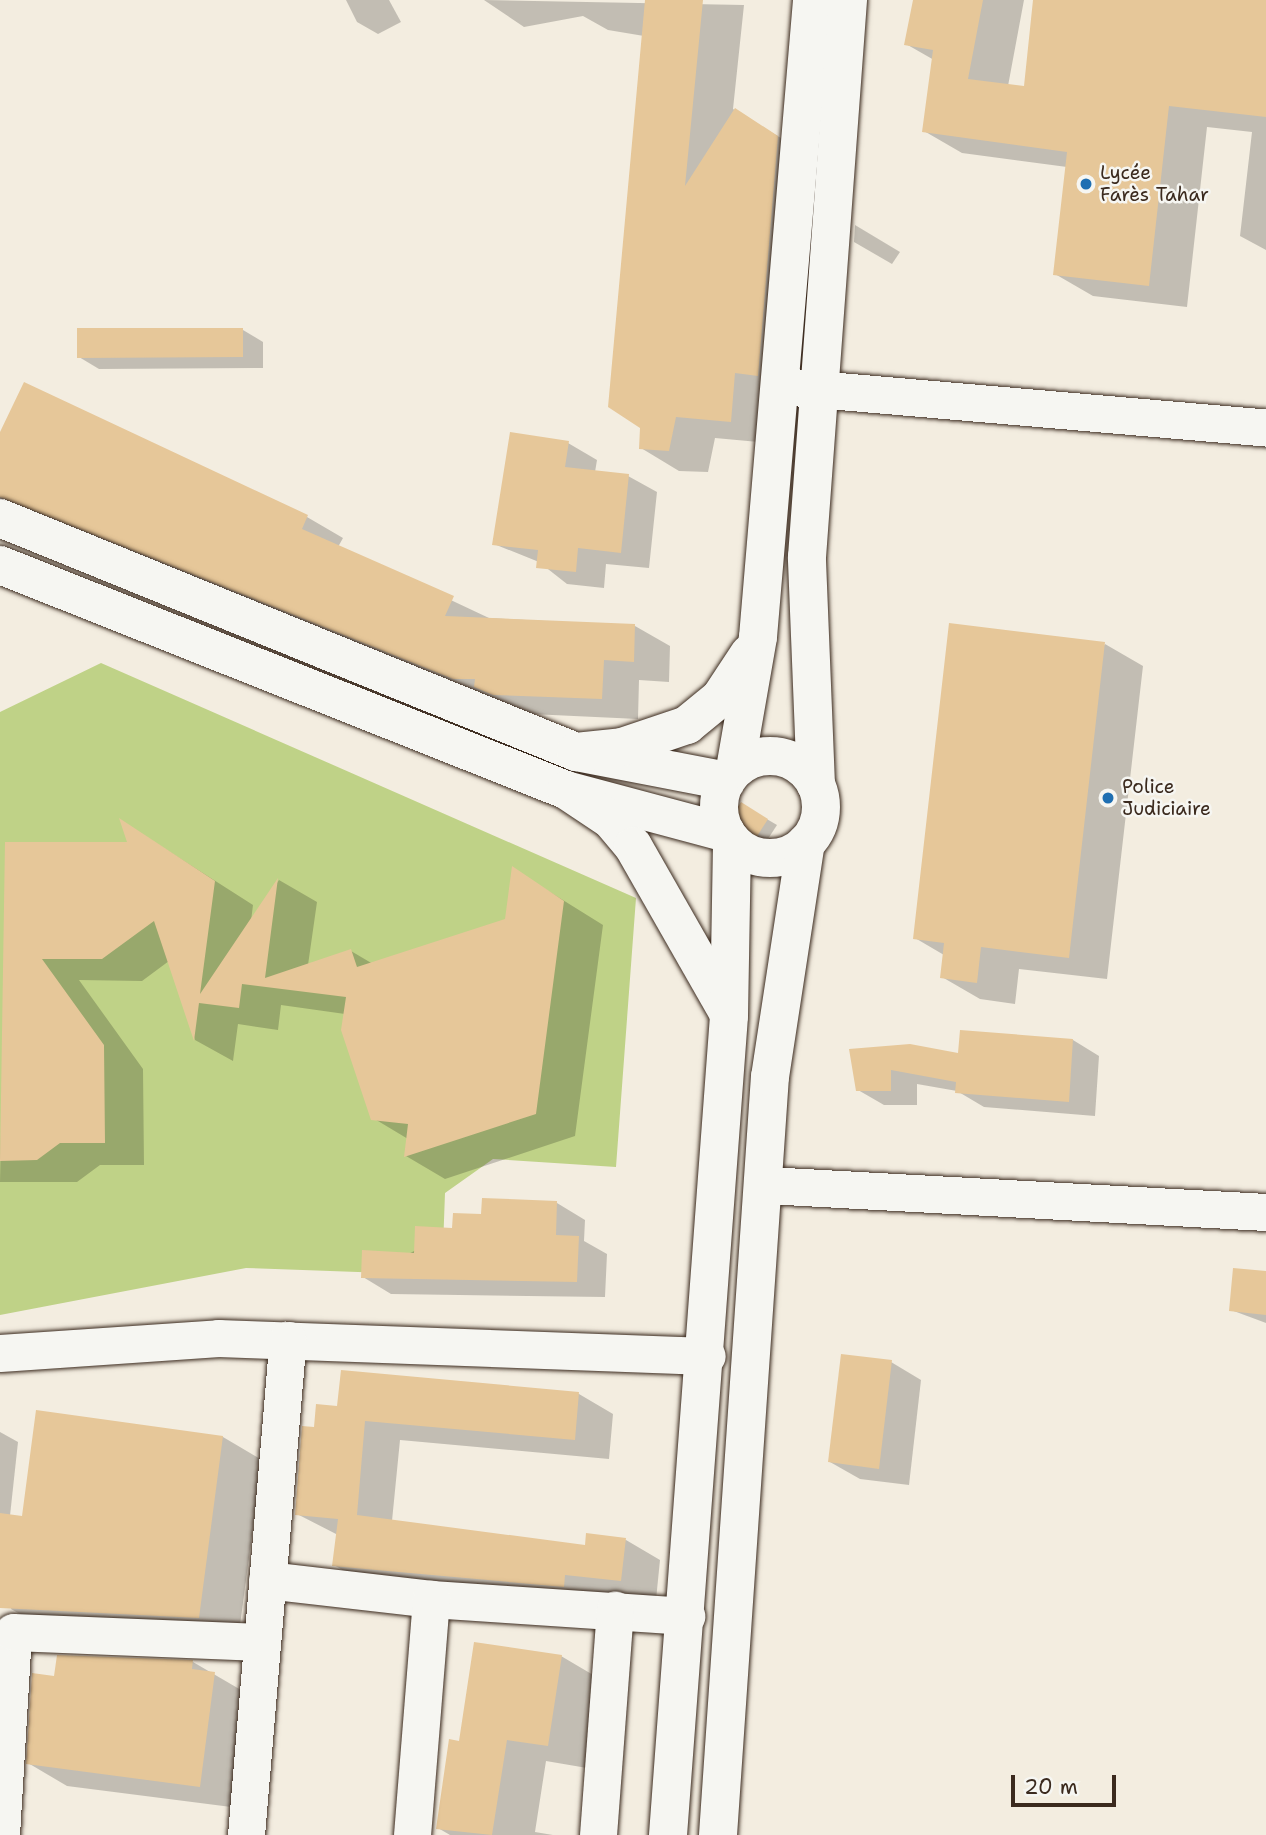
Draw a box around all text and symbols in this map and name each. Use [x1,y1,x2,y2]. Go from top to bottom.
place label: Lycée Farès Tahar [1100,162,1209,206]
marker: Lycée Farès Tahar [1078,176,1094,192]
place label: Police Judiciaire [1122,776,1211,820]
marker: Police Judiciaire [1100,790,1116,806]
scale bar [1014,1762,1119,1806]
text: 20 m [1024,1773,1078,1801]

